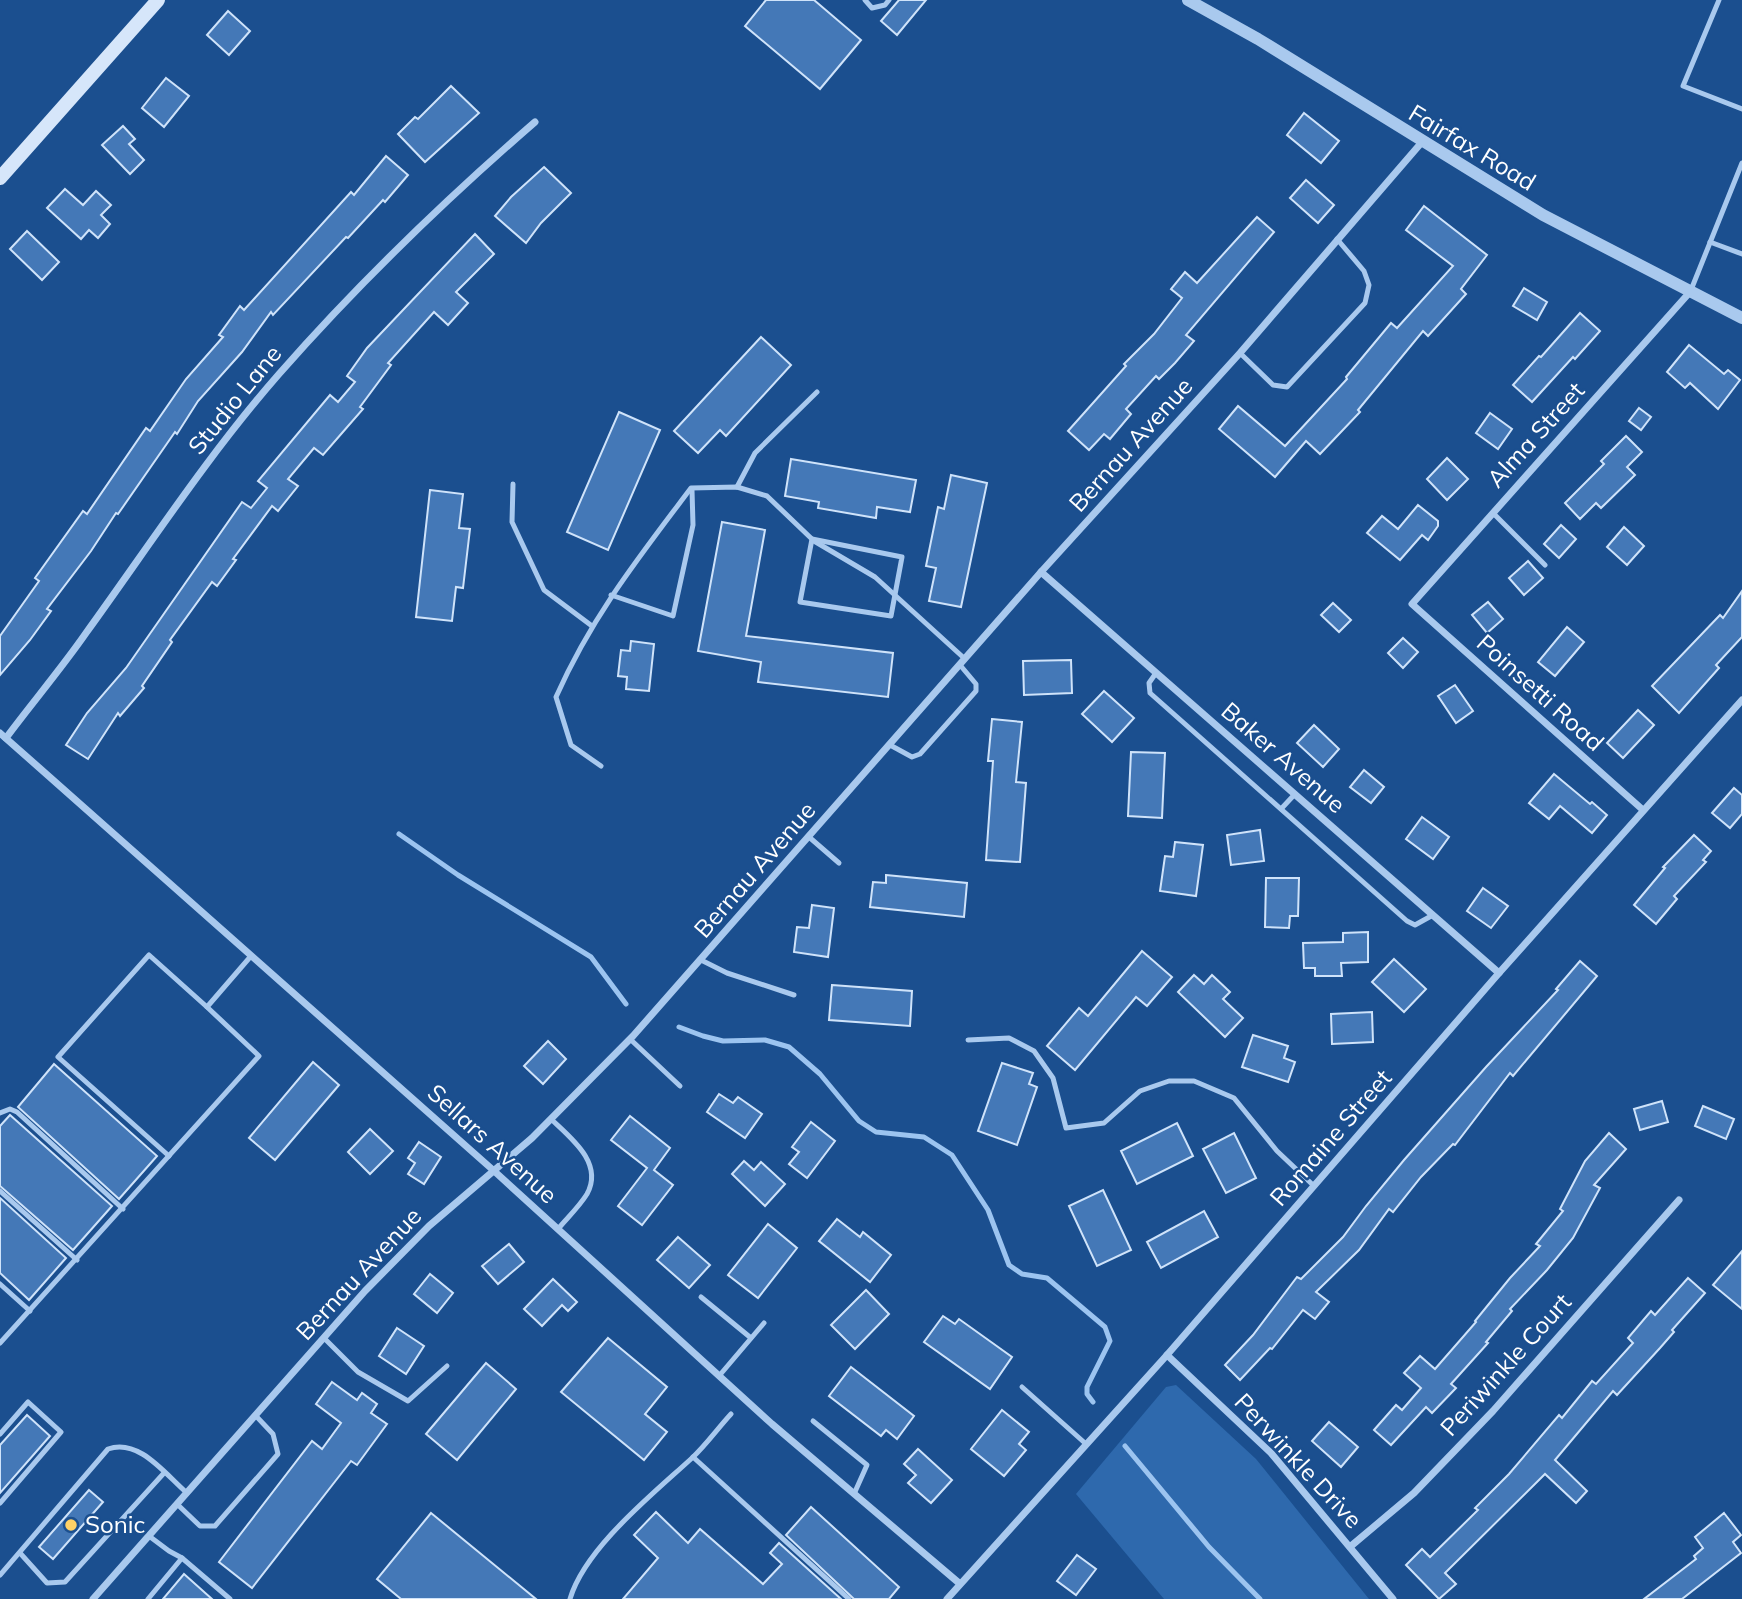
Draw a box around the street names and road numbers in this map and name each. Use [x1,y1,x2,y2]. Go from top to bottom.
street label: Fairfax Road [1404,98,1541,197]
street label: Studio Lane [181,339,287,460]
street label: Bernau Avenue [1062,371,1198,518]
street label: Alma Street [1480,375,1590,493]
street label: Poinsetti Road [1471,627,1610,757]
street label: Baker Avenue [1216,695,1352,819]
street label: Bernau Avenue [687,795,821,943]
street label: Romaine Street [1263,1063,1398,1212]
street label: Sellars Avenue [422,1077,564,1209]
street label: Bernau Avenue [289,1201,427,1346]
street label: Periwinkle Court [1433,1287,1577,1442]
street label: Perwinkle Drive [1229,1387,1369,1534]

